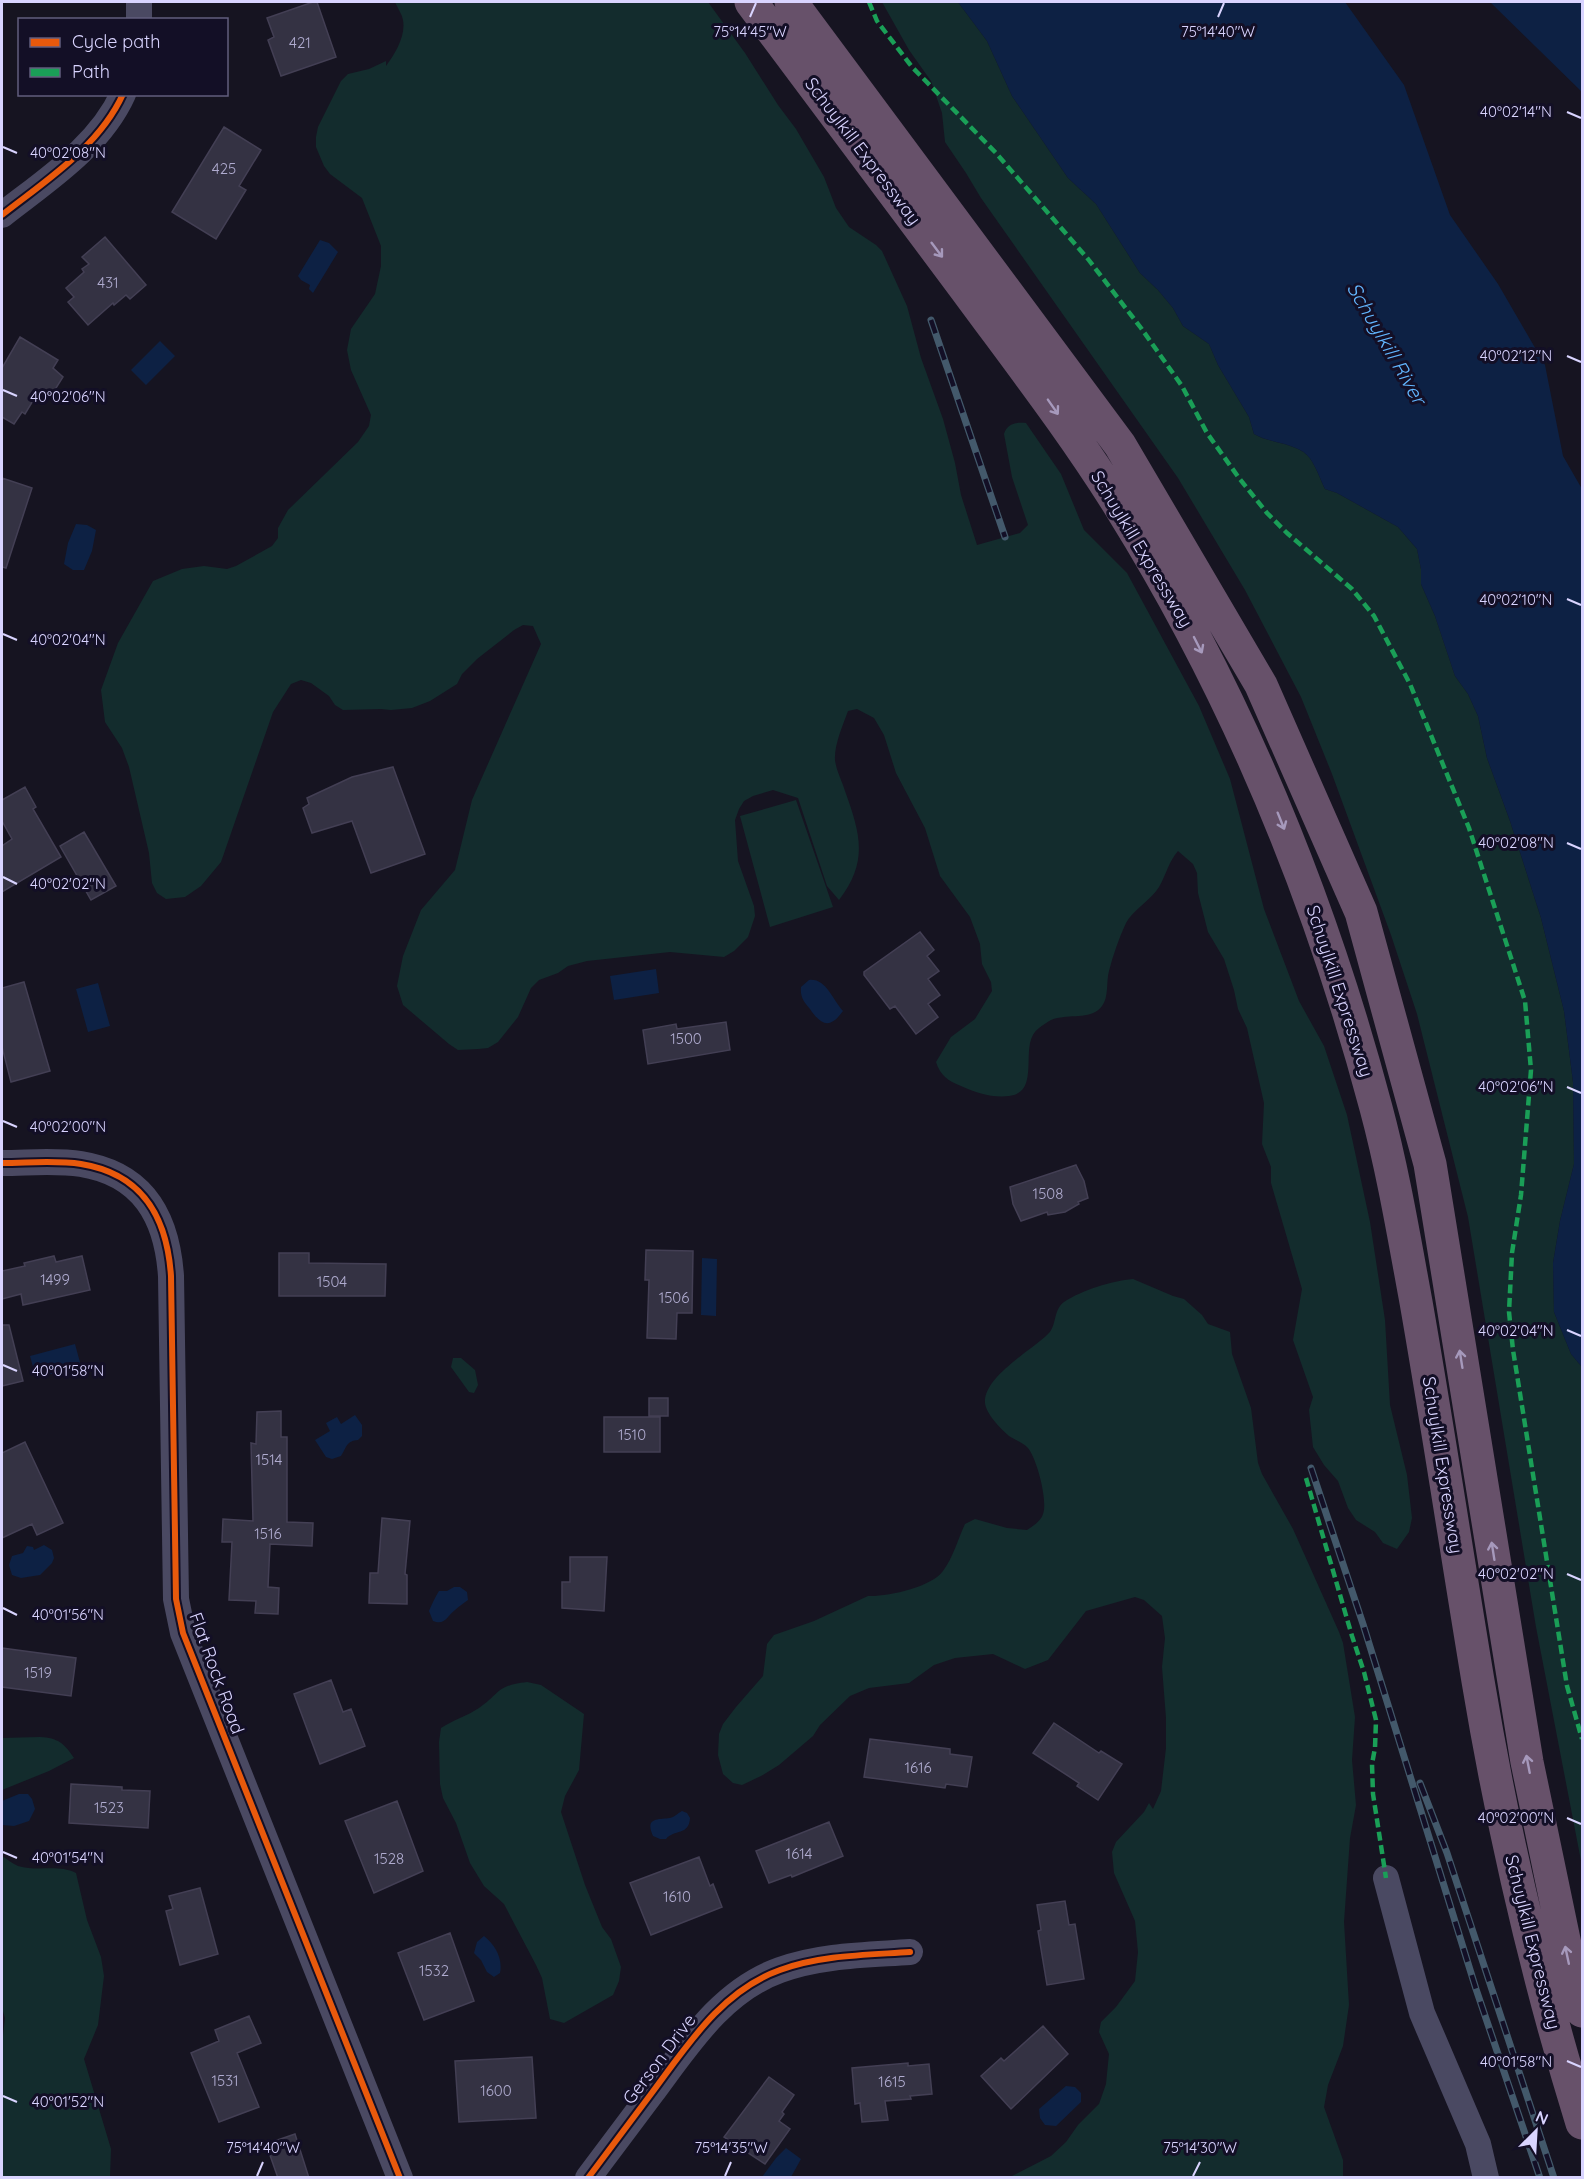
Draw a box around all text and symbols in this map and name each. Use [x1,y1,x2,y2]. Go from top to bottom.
legend [18,18,228,96]
text: 75°14'45"W [713,22,787,41]
text: 75°14'40"W [1181,22,1256,41]
text: Cycle path [72,30,160,53]
house number: 421 [289,33,311,52]
text: Path [72,60,110,83]
street label: Schuylkill Expressway [800,73,926,229]
text: 40°02'14"N [1480,102,1552,121]
text: 40°02'08"N [30,143,106,162]
house number: 425 [212,159,236,178]
one-way arrow [931,242,943,258]
house number: 431 [97,273,119,292]
water label: Schuylkill River [1342,277,1433,411]
text: 40°02'12"N [1480,346,1552,365]
text: 40°02'06"N [30,387,106,406]
one-way arrow [1047,399,1059,415]
street label: Schuylkill Expressway [1086,466,1198,632]
text: 40°02'10"N [1479,590,1553,609]
text: 40°02'04"N [30,630,106,649]
one-way arrow [1193,636,1205,654]
one-way arrow [1276,812,1287,830]
text: 40°02'08"N [1478,833,1554,852]
text: 40°02'02"N [30,874,106,893]
street label: Schuylkill Expressway [1301,902,1379,1080]
house number: 1500 [670,1029,702,1048]
text: 40°02'06"N [1478,1077,1554,1096]
text: 40°02'00"N [30,1117,106,1136]
house number: 1508 [1033,1184,1063,1203]
house number: 1499 [40,1270,70,1289]
house number: 1504 [317,1272,347,1291]
house number: 1506 [659,1288,689,1307]
text: 40°02'04"N [1478,1321,1554,1340]
one-way arrow [1456,1349,1467,1369]
text: 40°01'58"N [32,1361,104,1380]
street label: Schuylkill Expressway [1418,1375,1468,1555]
house number: 1510 [618,1425,646,1444]
house number: 1514 [256,1450,283,1469]
house number: 1516 [254,1524,282,1543]
one-way arrow [1487,1542,1498,1561]
text: 40°02'02"N [1478,1564,1554,1583]
text: 40°01'56"N [32,1605,104,1624]
street label: Flat Rock Road [184,1609,250,1737]
house number: 1519 [24,1663,52,1682]
one-way arrow [1522,1755,1533,1774]
house number: 1616 [904,1758,932,1777]
house number: 1523 [94,1798,124,1817]
text: 40°02'00"N [1478,1808,1554,1827]
house number: 1614 [786,1844,812,1863]
text: 40°01'54"N [32,1848,104,1867]
house number: 1528 [374,1849,404,1868]
street label: Schuylkill Expressway [1500,1852,1566,2032]
house number: 1610 [663,1887,691,1906]
one-way arrow [1561,1946,1572,1965]
house number: 1532 [419,1961,449,1980]
street label: Gerson Drive [617,2009,701,2109]
text: 40°01'58"N [1480,2052,1552,2071]
house number: 1531 [211,2071,239,2090]
house number: 1615 [878,2072,906,2091]
house number: 1600 [480,2081,512,2100]
text: 40°01'52"N [32,2092,104,2111]
north arrow [1506,2101,1566,2161]
text: N [1533,2106,1552,2129]
text: 75°14'40"W [226,2138,301,2157]
text: 75°14'35"W [694,2138,768,2157]
text: 75°14'30"W [1163,2138,1238,2157]

